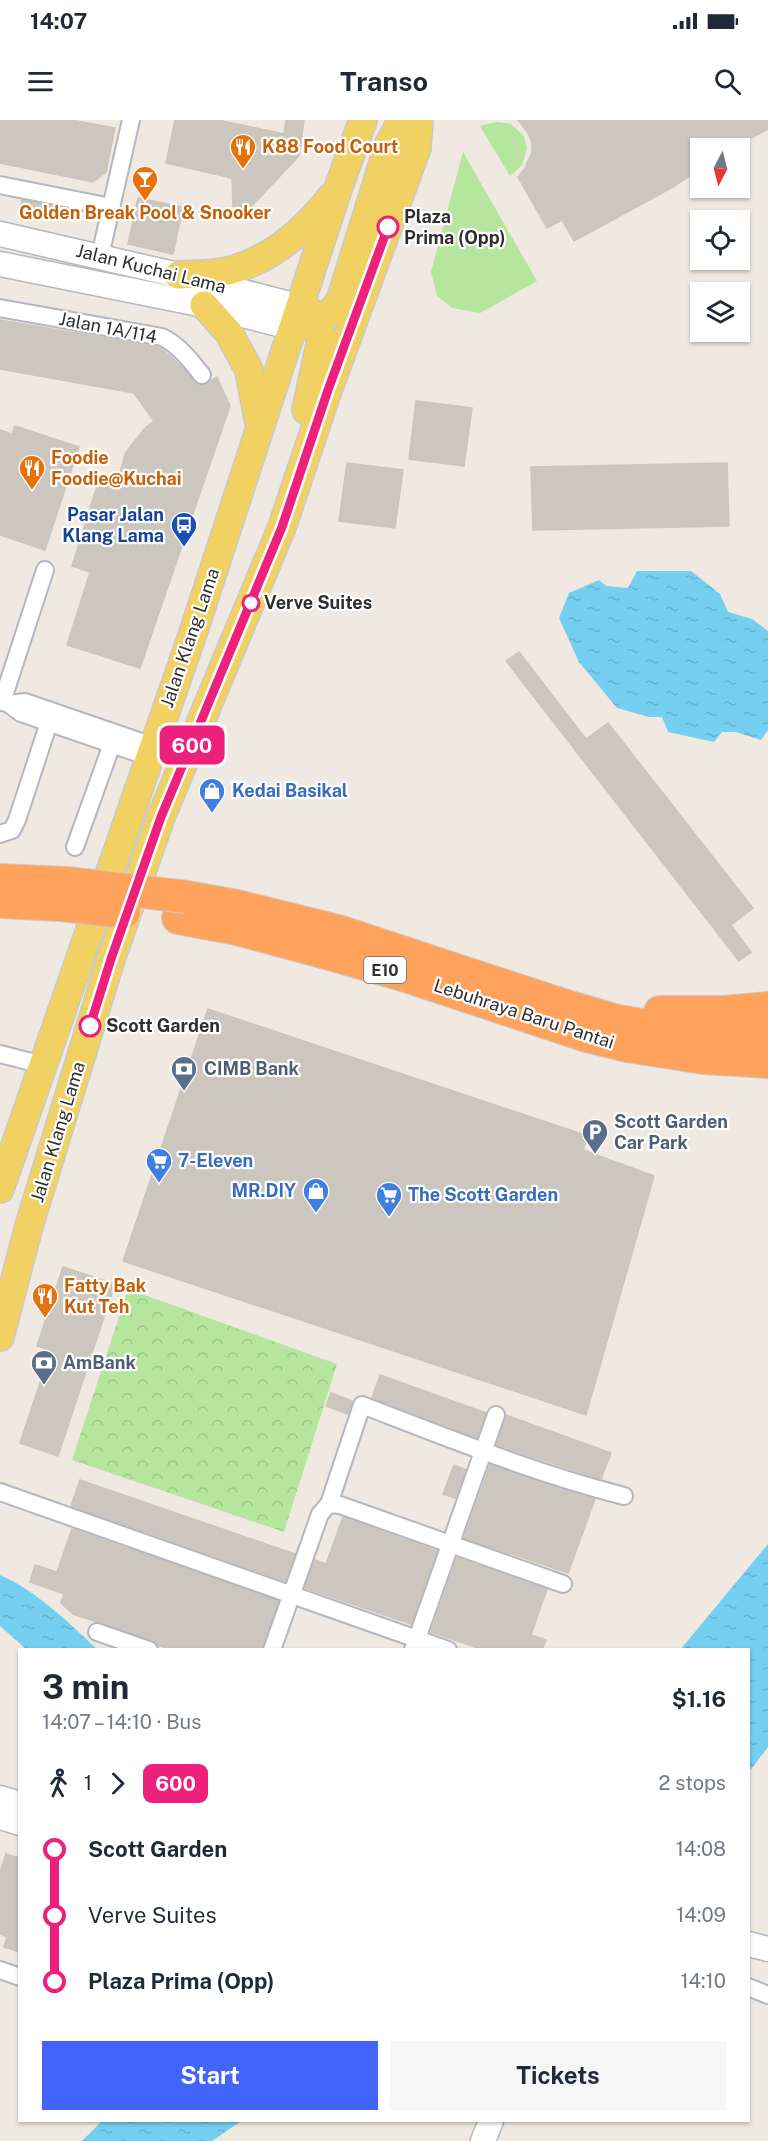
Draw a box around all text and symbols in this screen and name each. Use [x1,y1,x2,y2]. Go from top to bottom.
text: 14:07 [30,8,87,34]
icon: menu [24,65,57,98]
text: Transo [340,65,428,97]
icon: search [711,65,744,98]
restaurant icon: K88 Food Court [228,132,258,170]
place label: K88 Food Court [262,136,398,157]
north arrow [690,138,750,198]
map controls [690,138,750,342]
bar icon: Golden Break Pool & Snooker [130,164,160,202]
place label: Golden Break Pool & Snooker [19,202,272,223]
place label: Plaza Prima (Opp) [404,206,506,248]
button: locate [690,210,750,270]
marker: Plaza Prima (Opp) [377,216,399,238]
street label: Jalan Kuchai Lama [74,240,228,297]
button: layers [690,282,750,342]
street label: Jalan 1A/114 [57,308,159,347]
place label: Foodie Foodie@Kuchai [51,447,182,489]
restaurant icon: Foodie Foodie@Kuchai [17,453,47,491]
place label: Pasar Jalan Klang Lama [62,504,164,546]
bus stop icon: Pasar Jalan Klang Lama [169,510,199,548]
street label: Jalan Klang Lama [156,565,223,710]
place label: Verve Suites [264,592,372,613]
marker: Verve Suites [242,594,260,612]
line badge: 600 [158,726,226,764]
text: 600 [172,733,212,758]
shop icon: Kedai Basikal [197,776,227,814]
place label: Kedai Basikal [232,780,348,801]
road number: E10 [364,957,406,983]
street label: Lebuhraya Baru Pantai [431,974,617,1053]
marker: Scott Garden [79,1015,101,1037]
place label: Scott Garden [106,1015,220,1036]
bank icon: CIMB Bank [169,1054,199,1092]
place label: CIMB Bank [204,1058,300,1079]
street label: Jalan Klang Lama [26,1059,89,1205]
place label: Scott Garden Car Park [614,1111,728,1153]
parking icon: Scott Garden Car Park [580,1117,610,1155]
supermarket icon: 7-Eleven [144,1146,174,1184]
place label: 7-Eleven [178,1150,253,1171]
shop icon: MR.DIY [301,1176,331,1214]
place label: MR.DIY [231,1180,296,1201]
supermarket icon: The Scott Garden [374,1180,404,1218]
place label: The Scott Garden [408,1184,558,1205]
place label: Fatty Bak Kut Teh [64,1275,147,1317]
restaurant icon: Fatty Bak Kut Teh [30,1281,60,1319]
bank icon: AmBank [29,1348,59,1386]
place label: AmBank [63,1352,136,1373]
text: 3 min [42,1668,129,1706]
text: $1.16 [672,1686,726,1712]
text: 14:07 – 14:10 · Bus [42,1710,201,1734]
icon: walk [42,1767,75,1800]
icon: forward [101,1767,134,1800]
text: 1 [84,1771,92,1795]
text: 600 [155,1771,196,1796]
text: 2 stops [659,1771,726,1795]
text: Scott Garden [88,1836,227,1862]
text: 14:08 [676,1837,726,1861]
text: Verve Suites [88,1902,217,1928]
text: 14:09 [676,1903,726,1927]
text: Plaza Prima (Opp) [88,1968,275,1994]
text: 14:10 [680,1969,726,1993]
button: Start [42,2041,378,2110]
button: Tickets [390,2041,726,2110]

